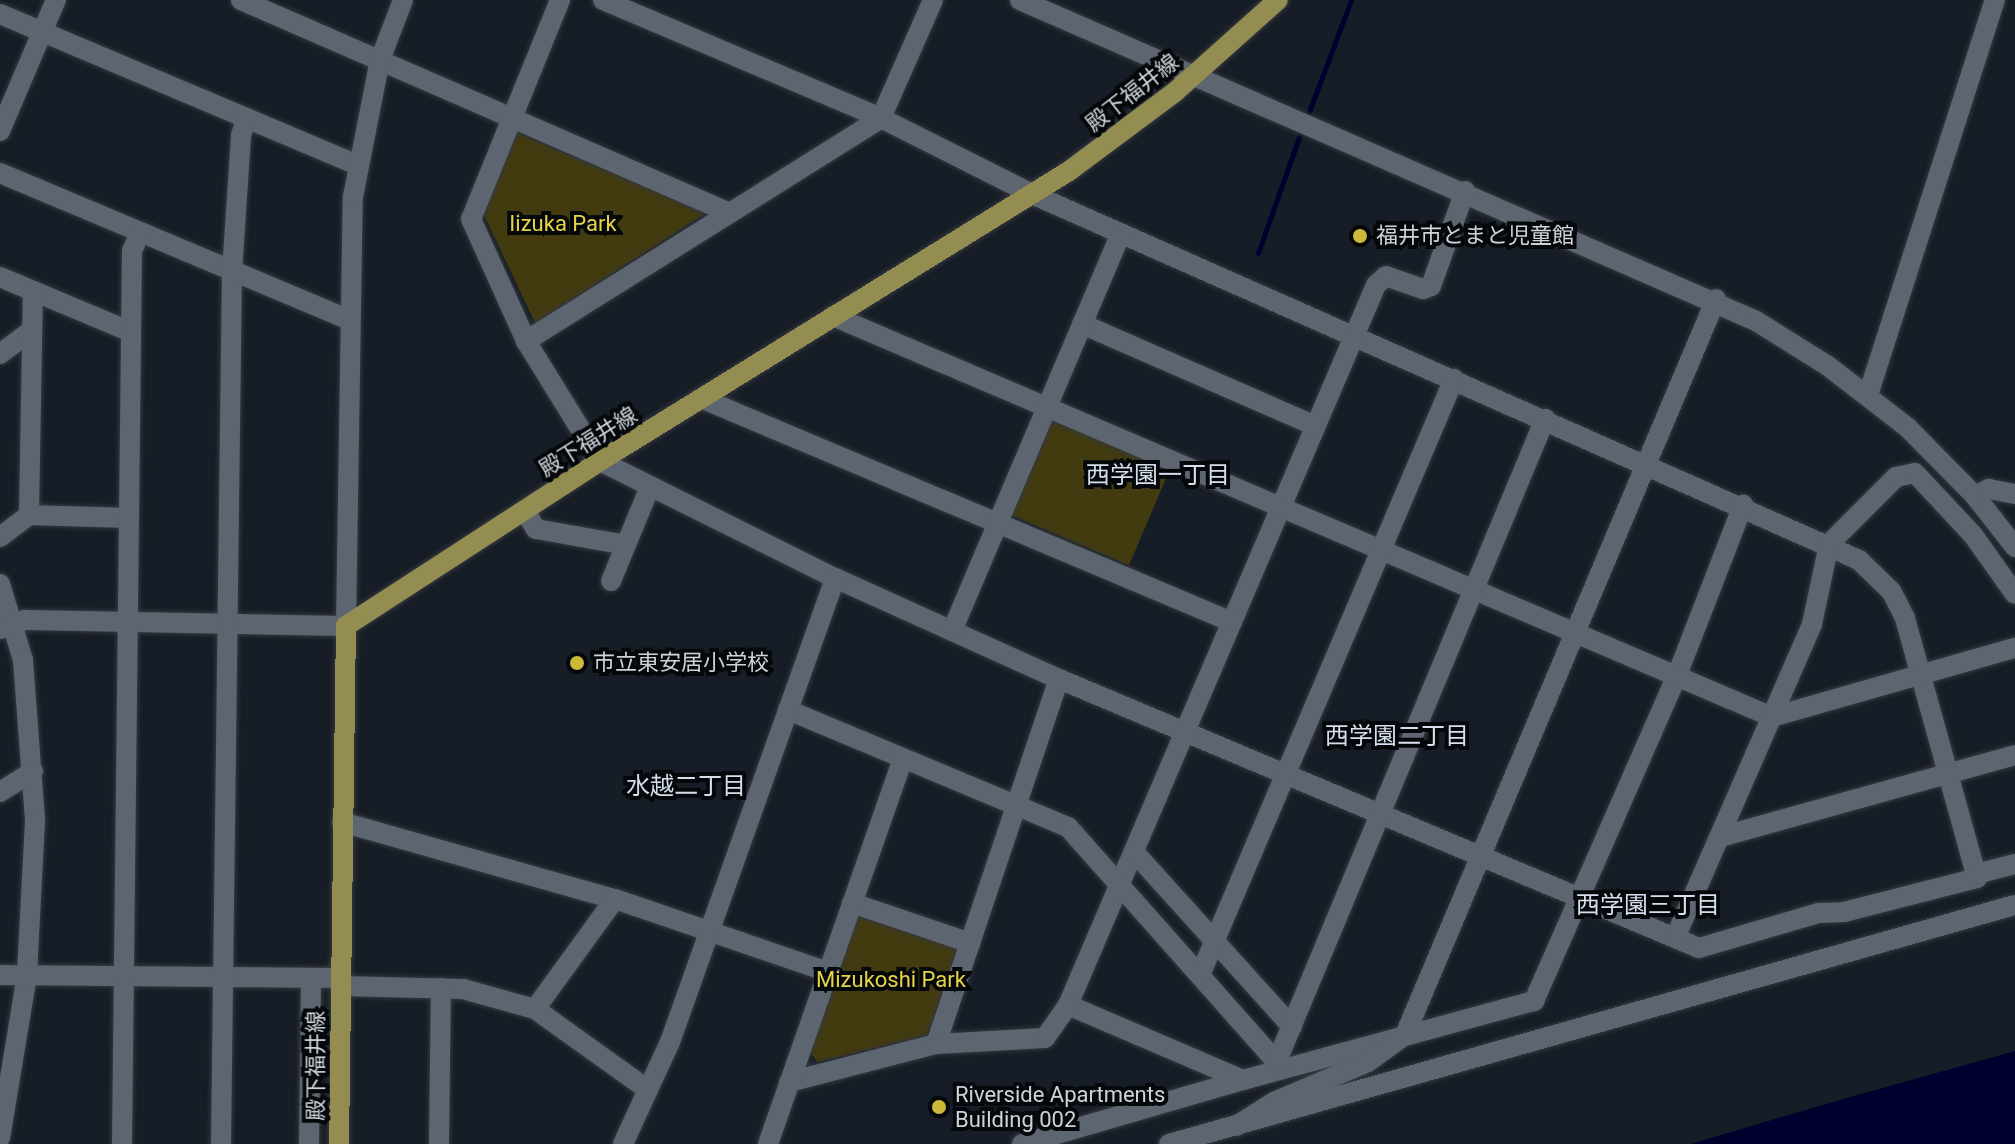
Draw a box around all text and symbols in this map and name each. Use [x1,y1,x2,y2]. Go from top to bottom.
street label: 殿下福井線 [1081,49,1183,137]
park label: Iizuka Park [509,211,617,237]
place label: 福井市とまと児童館 [1376,223,1574,249]
marker: 福井市とまと児童館 [1351,227,1369,245]
street label: 殿下福井線 [534,402,642,482]
district label: 西学園一丁目 [1086,462,1230,490]
place label: 市立東安居小学校 [593,650,769,676]
marker: 市立東安居小学校 [568,654,586,672]
district label: 西学園二丁目 [1325,723,1469,751]
district label: 水越二丁目 [626,773,746,801]
district label: 西学園三丁目 [1576,892,1720,920]
park label: Mizukoshi Park [816,967,966,993]
street label: 殿下福井線 [303,1011,329,1121]
place label: Riverside Apartments Building 002 [955,1081,1165,1132]
marker: Riverside Apartments Building 002 [930,1098,948,1116]

